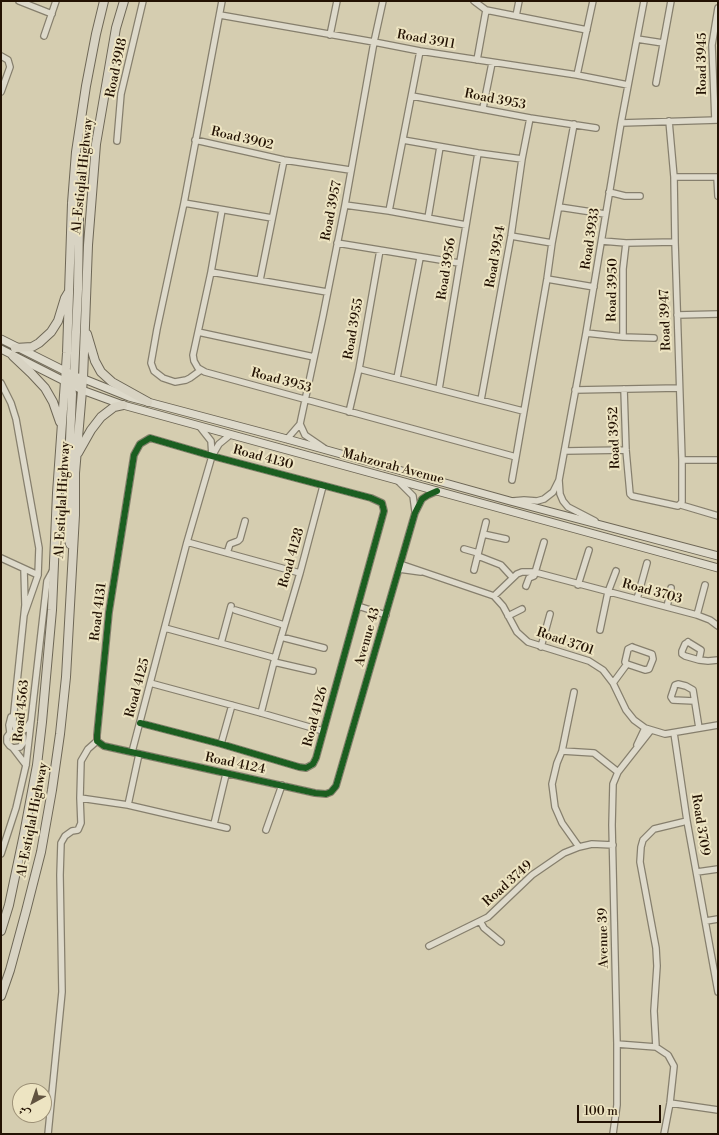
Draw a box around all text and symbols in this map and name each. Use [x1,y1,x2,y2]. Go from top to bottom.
street label: Road 3911 [396,27,456,53]
street label: Road 3945 [695,33,711,95]
street label: Road 3918 [103,37,131,99]
street label: Road 3953 [463,86,527,114]
street label: Al-Estiqlal Highway [69,117,97,235]
street label: Road 3902 [209,124,275,154]
street label: Road 3957 [319,180,345,242]
street label: Road 3933 [578,207,604,271]
street label: Road 3954 [483,225,509,289]
street label: Road 3956 [434,237,460,301]
street label: Road 3950 [605,258,621,322]
street label: Road 3947 [657,289,675,351]
street label: Road 3955 [341,297,367,361]
street label: Road 3953 [249,365,313,397]
street label: Road 3952 [606,407,624,469]
street label: Al-Estiqlal Highway [52,441,74,559]
street label: Road 4130 [231,442,295,474]
street label: Mahzorah Avenue [340,446,446,488]
street label: Road 4128 [276,526,308,590]
street label: Road 3703 [620,576,684,608]
street label: Road 4131 [88,582,110,642]
street label: Avenue 43 [352,606,384,668]
street label: Road 3701 [534,625,596,659]
street label: Road 4125 [123,657,153,719]
street label: Road 4563 [11,679,33,743]
street label: Road 4126 [300,685,332,749]
street label: Road 4124 [203,750,267,778]
street label: Al-Estiqlal Highway [14,761,52,879]
street label: Road 3709 [687,793,713,857]
street label: Road 3749 [480,858,536,910]
street label: Avenue 39 [596,908,612,968]
north arrow [12,1083,52,1123]
scale bar [579,1097,663,1123]
text: ش [16,1103,34,1120]
text: 100 m [584,1104,618,1119]

